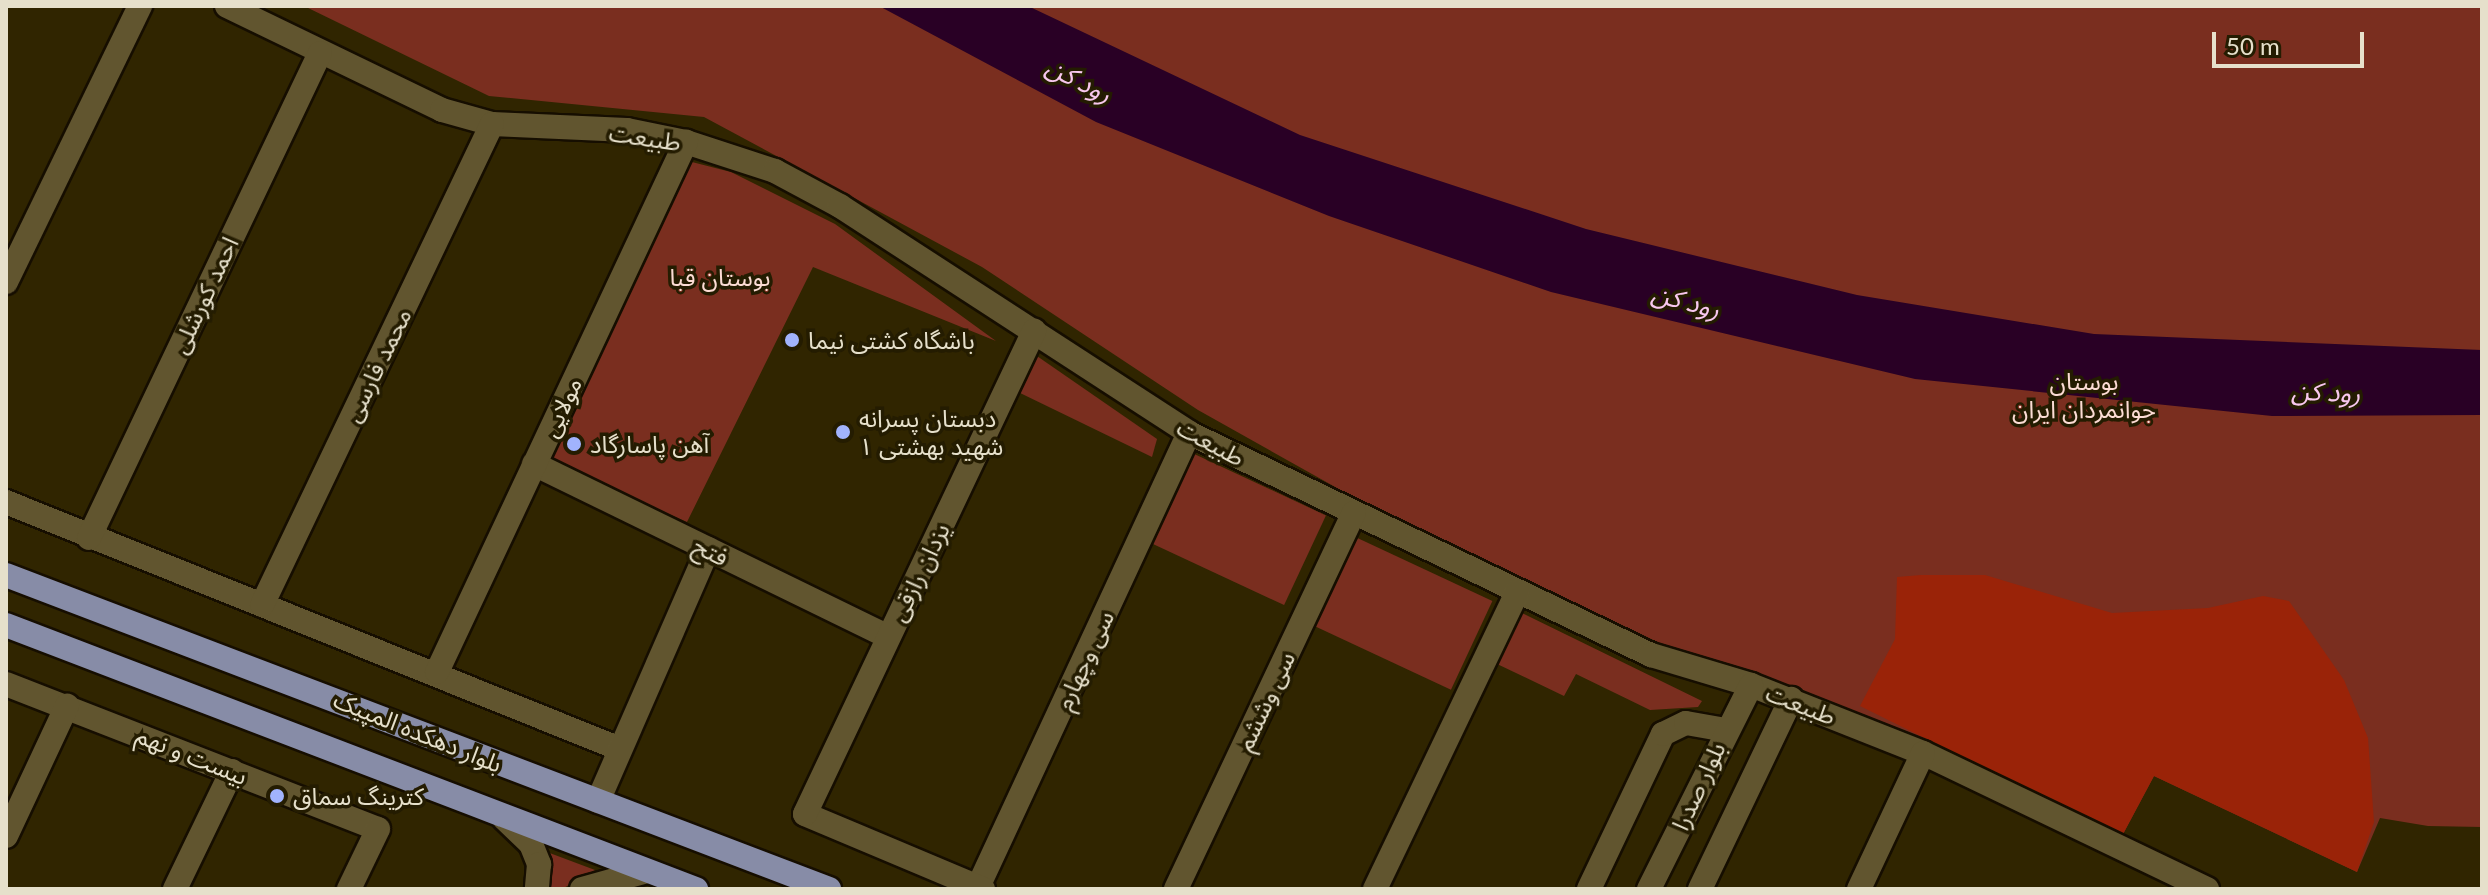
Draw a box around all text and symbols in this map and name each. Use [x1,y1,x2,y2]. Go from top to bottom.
scale bar [2216,16,2368,66]
text: 50 m [2226,31,2280,60]
water label: رود کن [1041,50,1117,110]
street label: طبیعت [607,118,683,156]
street label: احمد کورشلی [164,232,244,358]
park label: بوستان قبا [669,263,771,291]
water label: رود کن [1648,277,1724,325]
street label: محمد فارسی [337,303,417,427]
place label: باشگاه کشتی نیما [808,326,975,354]
marker: باشگاه کشتی نیما [783,331,801,349]
park label: بوستان جوانمردان ایران [2012,367,2156,423]
street label: مولایی [535,372,587,442]
water label: رود کن [2291,375,2361,409]
place label: دبستان پسرانه شهید بهشتی ۱ [859,404,1003,460]
street label: طبیعت [1172,412,1250,472]
marker: دبستان پسرانه شهید بهشتی ۱ [834,423,852,441]
place label: آهن پاسارگاد [590,430,709,458]
marker: آهن پاسارگاد [565,435,583,453]
street label: یزدان رازقی [883,518,955,626]
street label: فتح [689,530,733,572]
street label: سی وچهارم [1049,606,1119,714]
street label: سی وششم [1230,647,1300,755]
street label: طبیعت [1762,678,1840,730]
street label: بلوار دهکده المپیک [330,684,506,778]
street label: بیست و نهم [132,720,252,790]
street label: بلوار صدرا [1665,737,1731,835]
place label: کترینگ سماق [293,782,424,810]
marker: کترینگ سماق [268,787,286,805]

